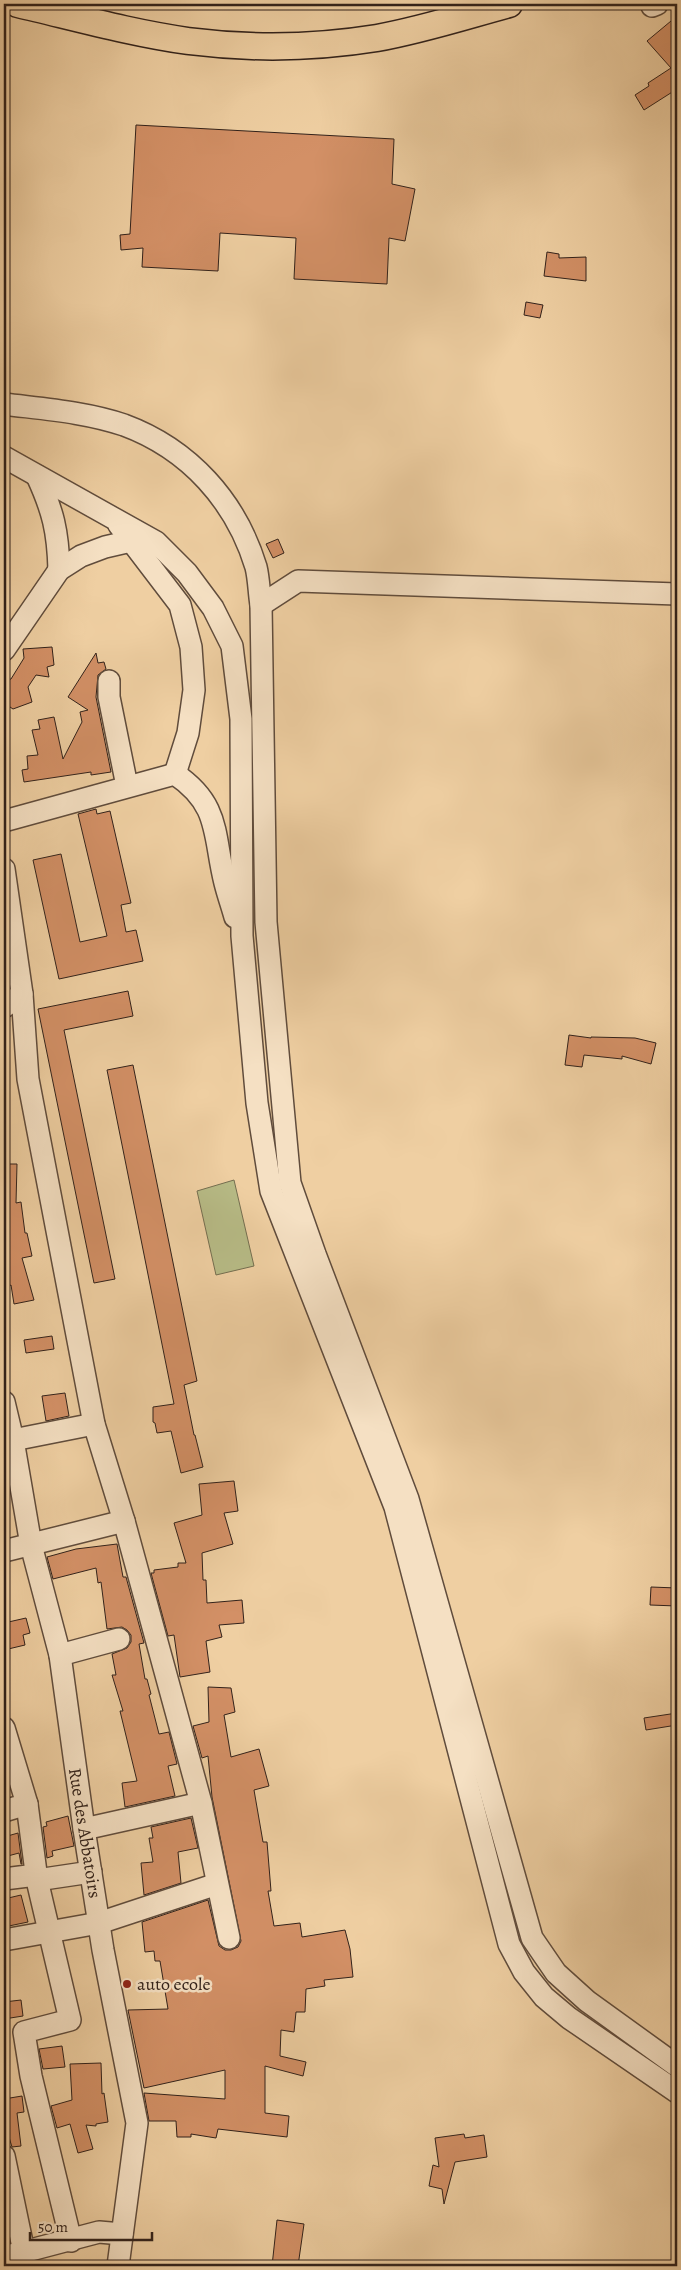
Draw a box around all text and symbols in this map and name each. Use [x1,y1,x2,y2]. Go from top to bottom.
street label: Rue des Abbatoirs [63,1766,107,1900]
place label: auto ecole [137,1972,210,1996]
marker: auto ecole [121,1978,133,1990]
scale bar [30,2210,152,2242]
text: 50 m [38,2217,68,2237]

